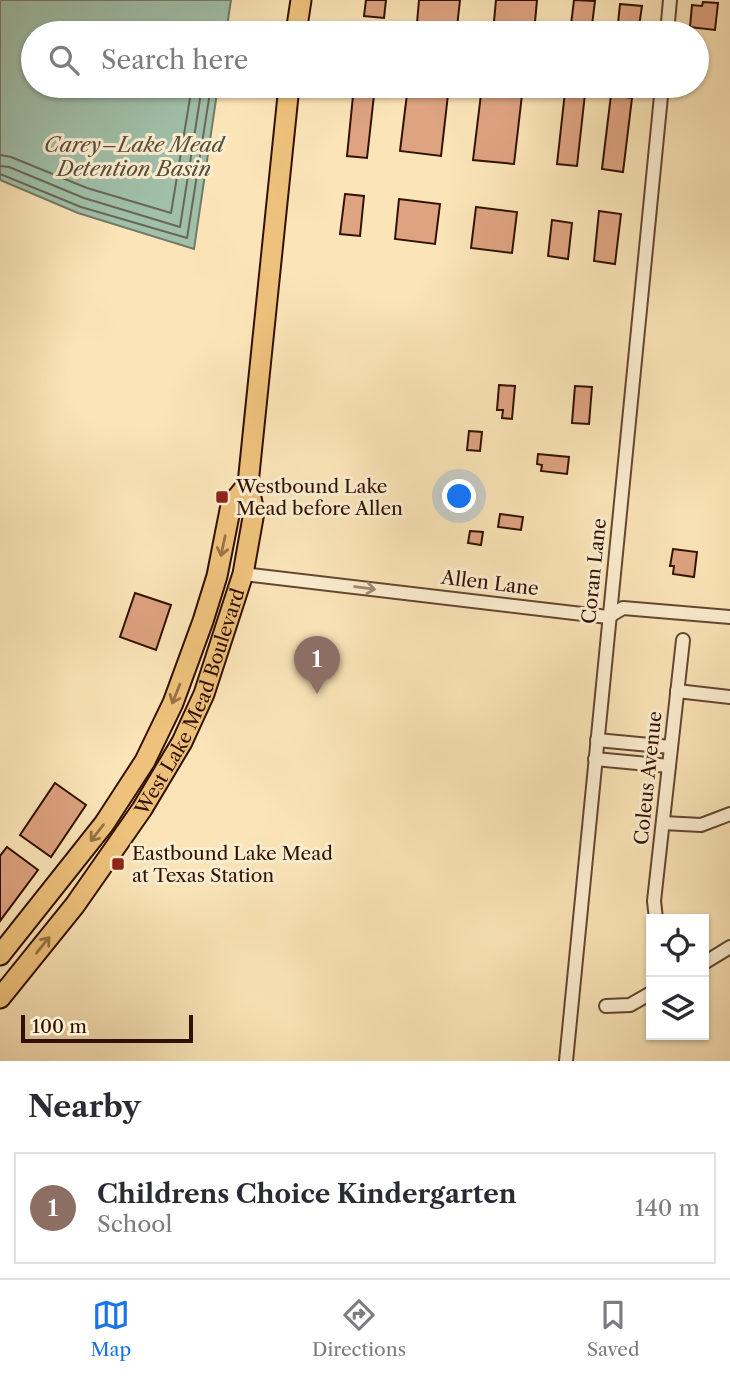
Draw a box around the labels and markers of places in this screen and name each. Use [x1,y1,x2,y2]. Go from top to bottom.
place label: Westbound Lake Mead before Allen [235,475,403,520]
marker: Westbound Lake Mead before Allen [214,489,230,505]
pin: 1 [294,636,340,694]
place label: Eastbound Lake Mead at Texas Station [132,842,333,887]
marker: Eastbound Lake Mead at Texas Station [110,856,126,872]

